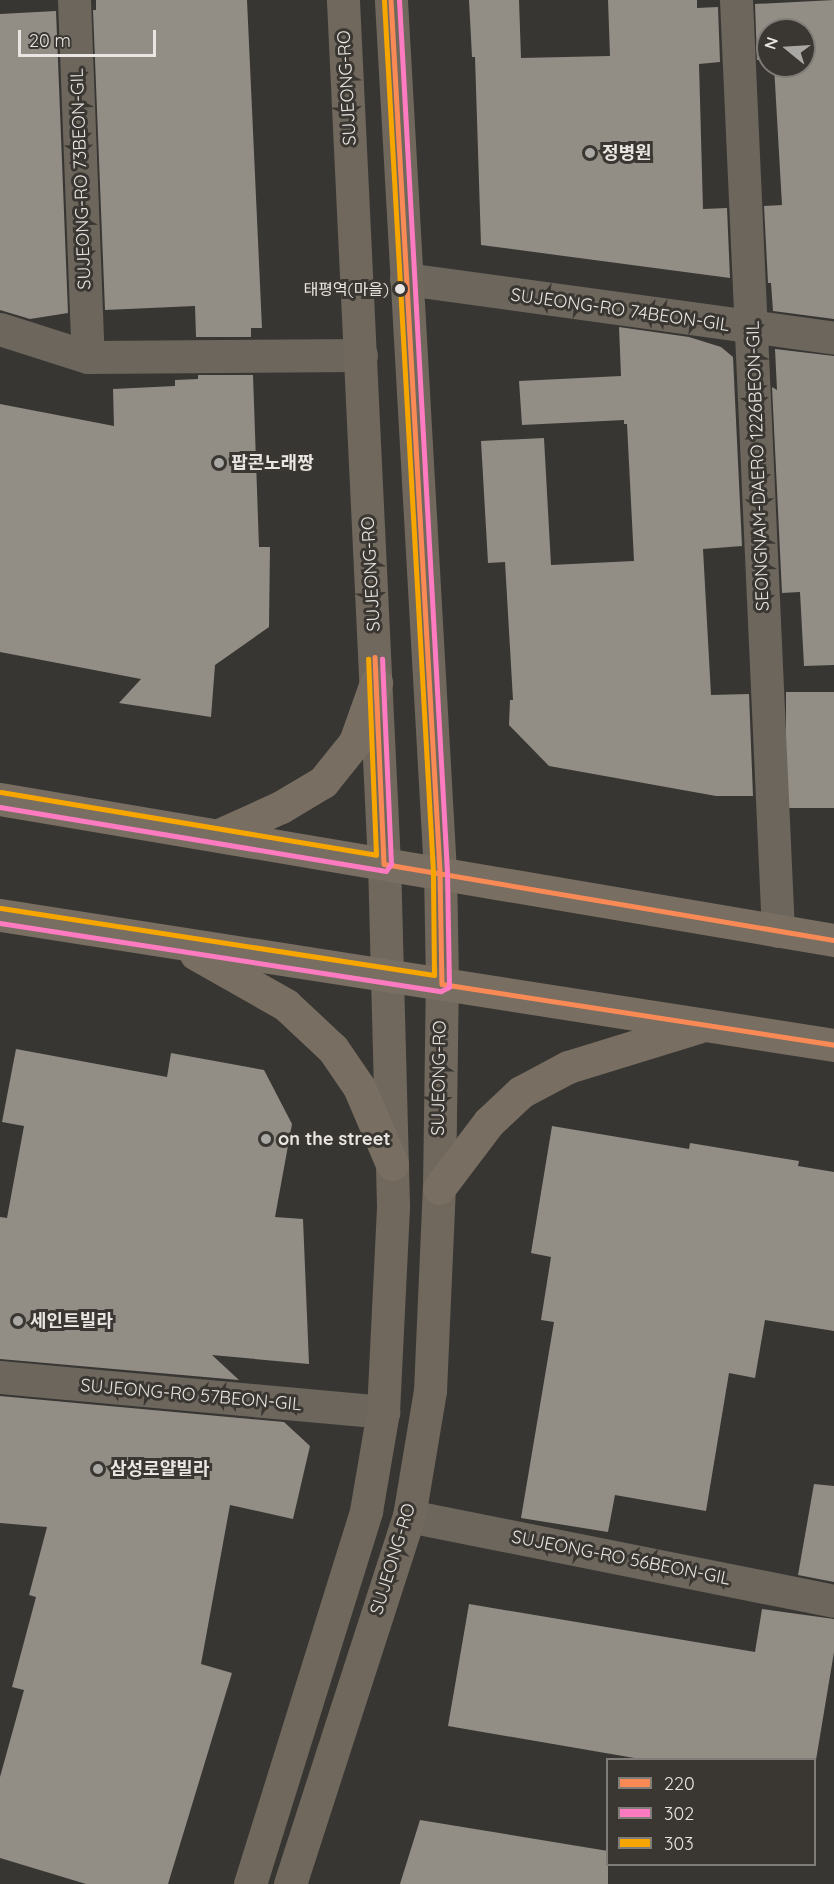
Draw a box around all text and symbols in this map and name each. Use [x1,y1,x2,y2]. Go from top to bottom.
scale bar [21,18,159,56]
north arrow [756,18,816,78]
text: 20 m [29,29,71,52]
street label: SUJEONG-RO [333,30,361,146]
text: N [759,34,782,52]
street label: SUJEONG-RO 73BEON-GIL [66,68,96,290]
place label: 정병원 [602,142,652,164]
marker: 정병원 [583,146,597,160]
place label: 태평역(마을) [303,279,389,299]
marker: 태평역(마을) [394,283,406,295]
street label: SUJEONG-RO 74BEON-GIL [509,284,731,336]
street label: SEONGNAM-DAERO 1226BEON-GIL [742,320,774,612]
place label: 팝콘노래짱 [231,452,314,474]
marker: 팝콘노래짱 [212,456,226,470]
street label: SUJEONG-RO [357,516,385,632]
street label: SUJEONG-RO [427,1020,451,1136]
place label: on the street [278,1128,391,1150]
marker: on the street [259,1132,273,1146]
place label: 세인트빌라 [30,1310,113,1332]
marker: 세인트빌라 [11,1314,25,1328]
street label: SUJEONG-RO 57BEON-GIL [80,1375,302,1415]
place label: 삼성로얄빌라 [110,1458,209,1480]
marker: 삼성로얄빌라 [91,1462,105,1476]
street label: SUJEONG-RO [366,1501,420,1617]
street label: SUJEONG-RO 56BEON-GIL [510,1526,732,1590]
legend [606,1758,816,1866]
text: 220 [664,1772,695,1795]
text: 302 [664,1802,694,1825]
text: 303 [664,1832,694,1855]

